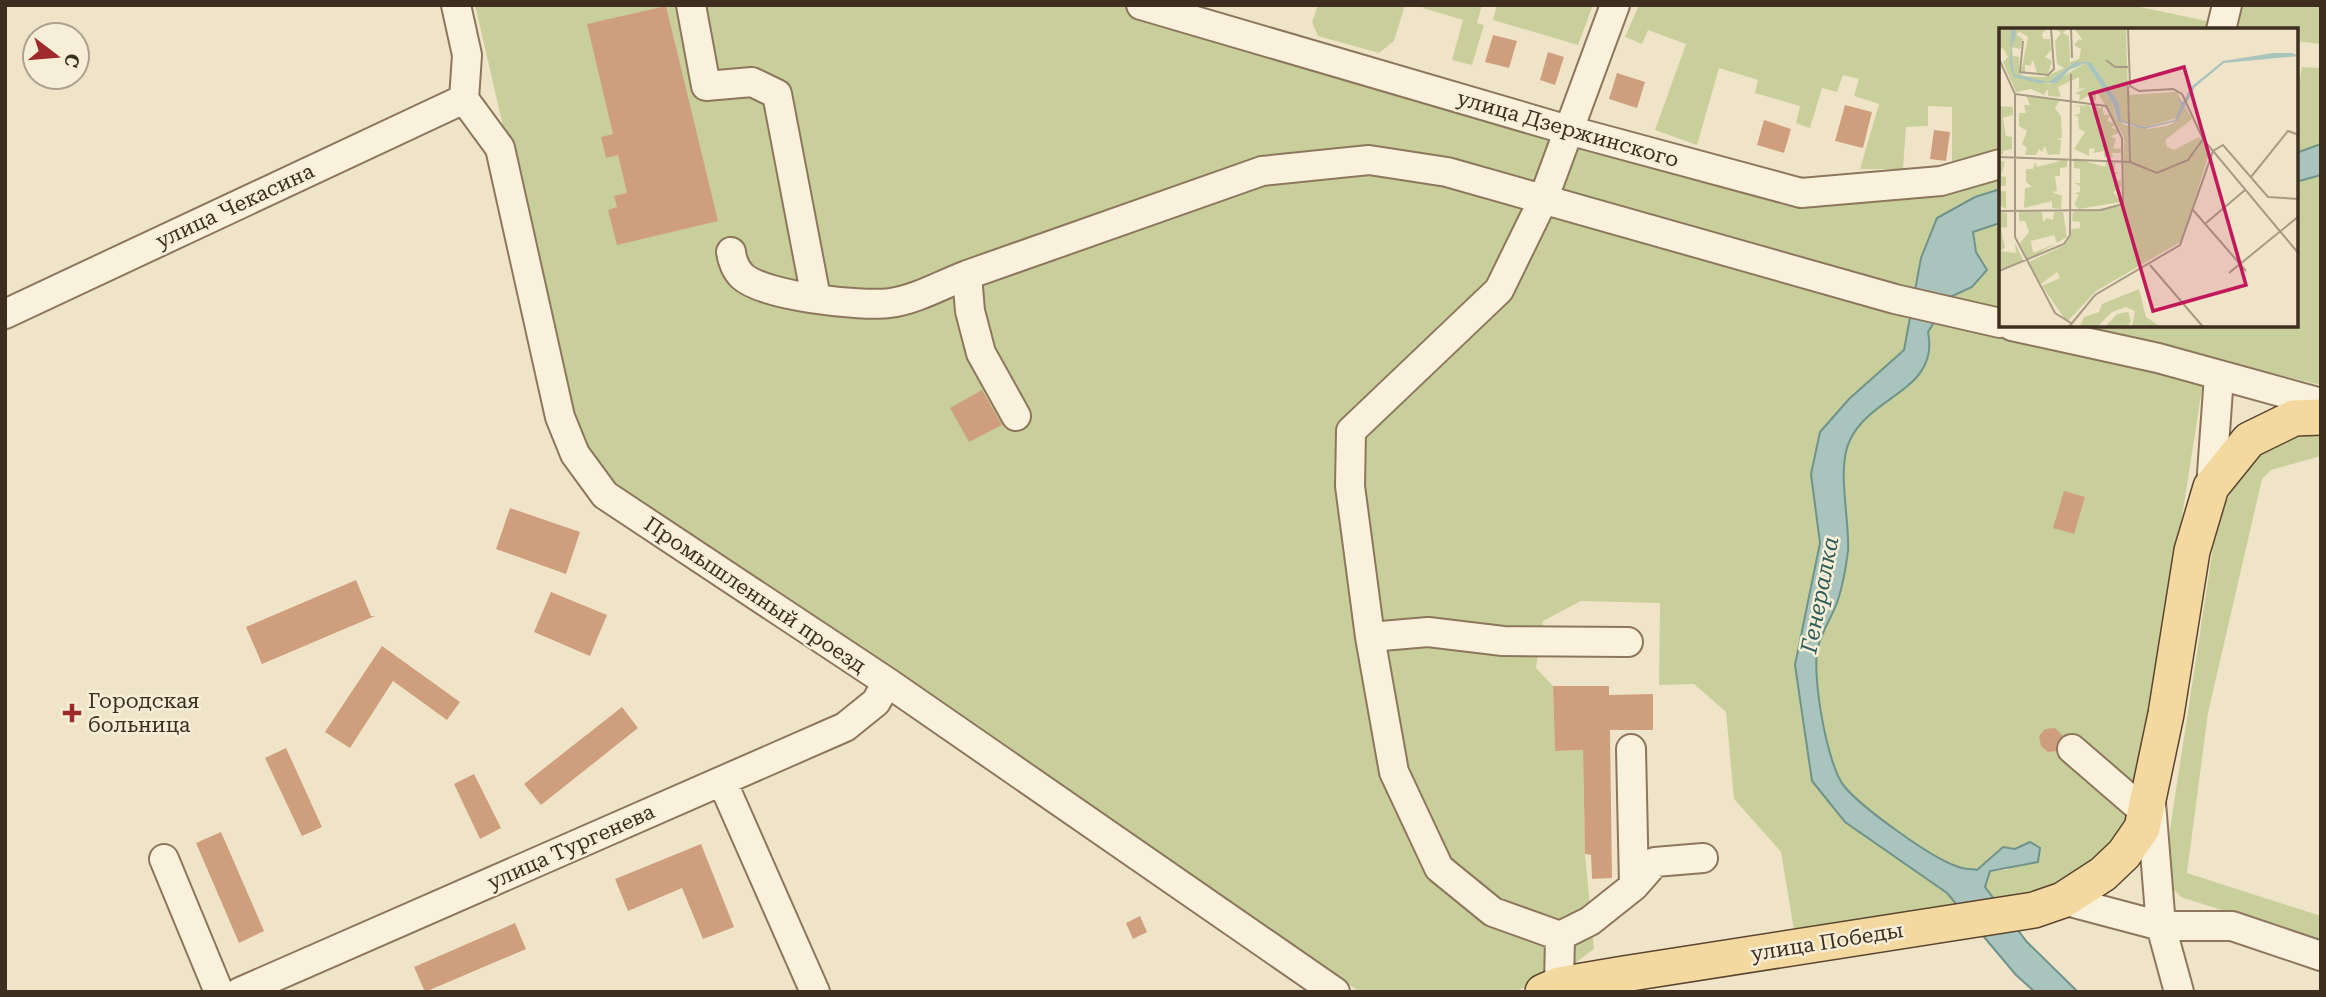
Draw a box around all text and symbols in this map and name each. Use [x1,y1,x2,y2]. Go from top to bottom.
north arrow [21,21,91,91]
inset map [1999,28,2298,327]
text: С [59,51,85,70]
street label: улица Дзержинского [1454,86,1682,172]
street label: улица Чекасина [152,159,318,253]
street label: Промышленный проезд [640,512,870,678]
water label: Генералка [1795,534,1845,657]
place label: Городская больница [88,689,199,737]
marker: Городская больница [62,703,82,723]
street label: улица Тургенева [484,799,659,895]
street label: улица Победы [1749,918,1905,966]

